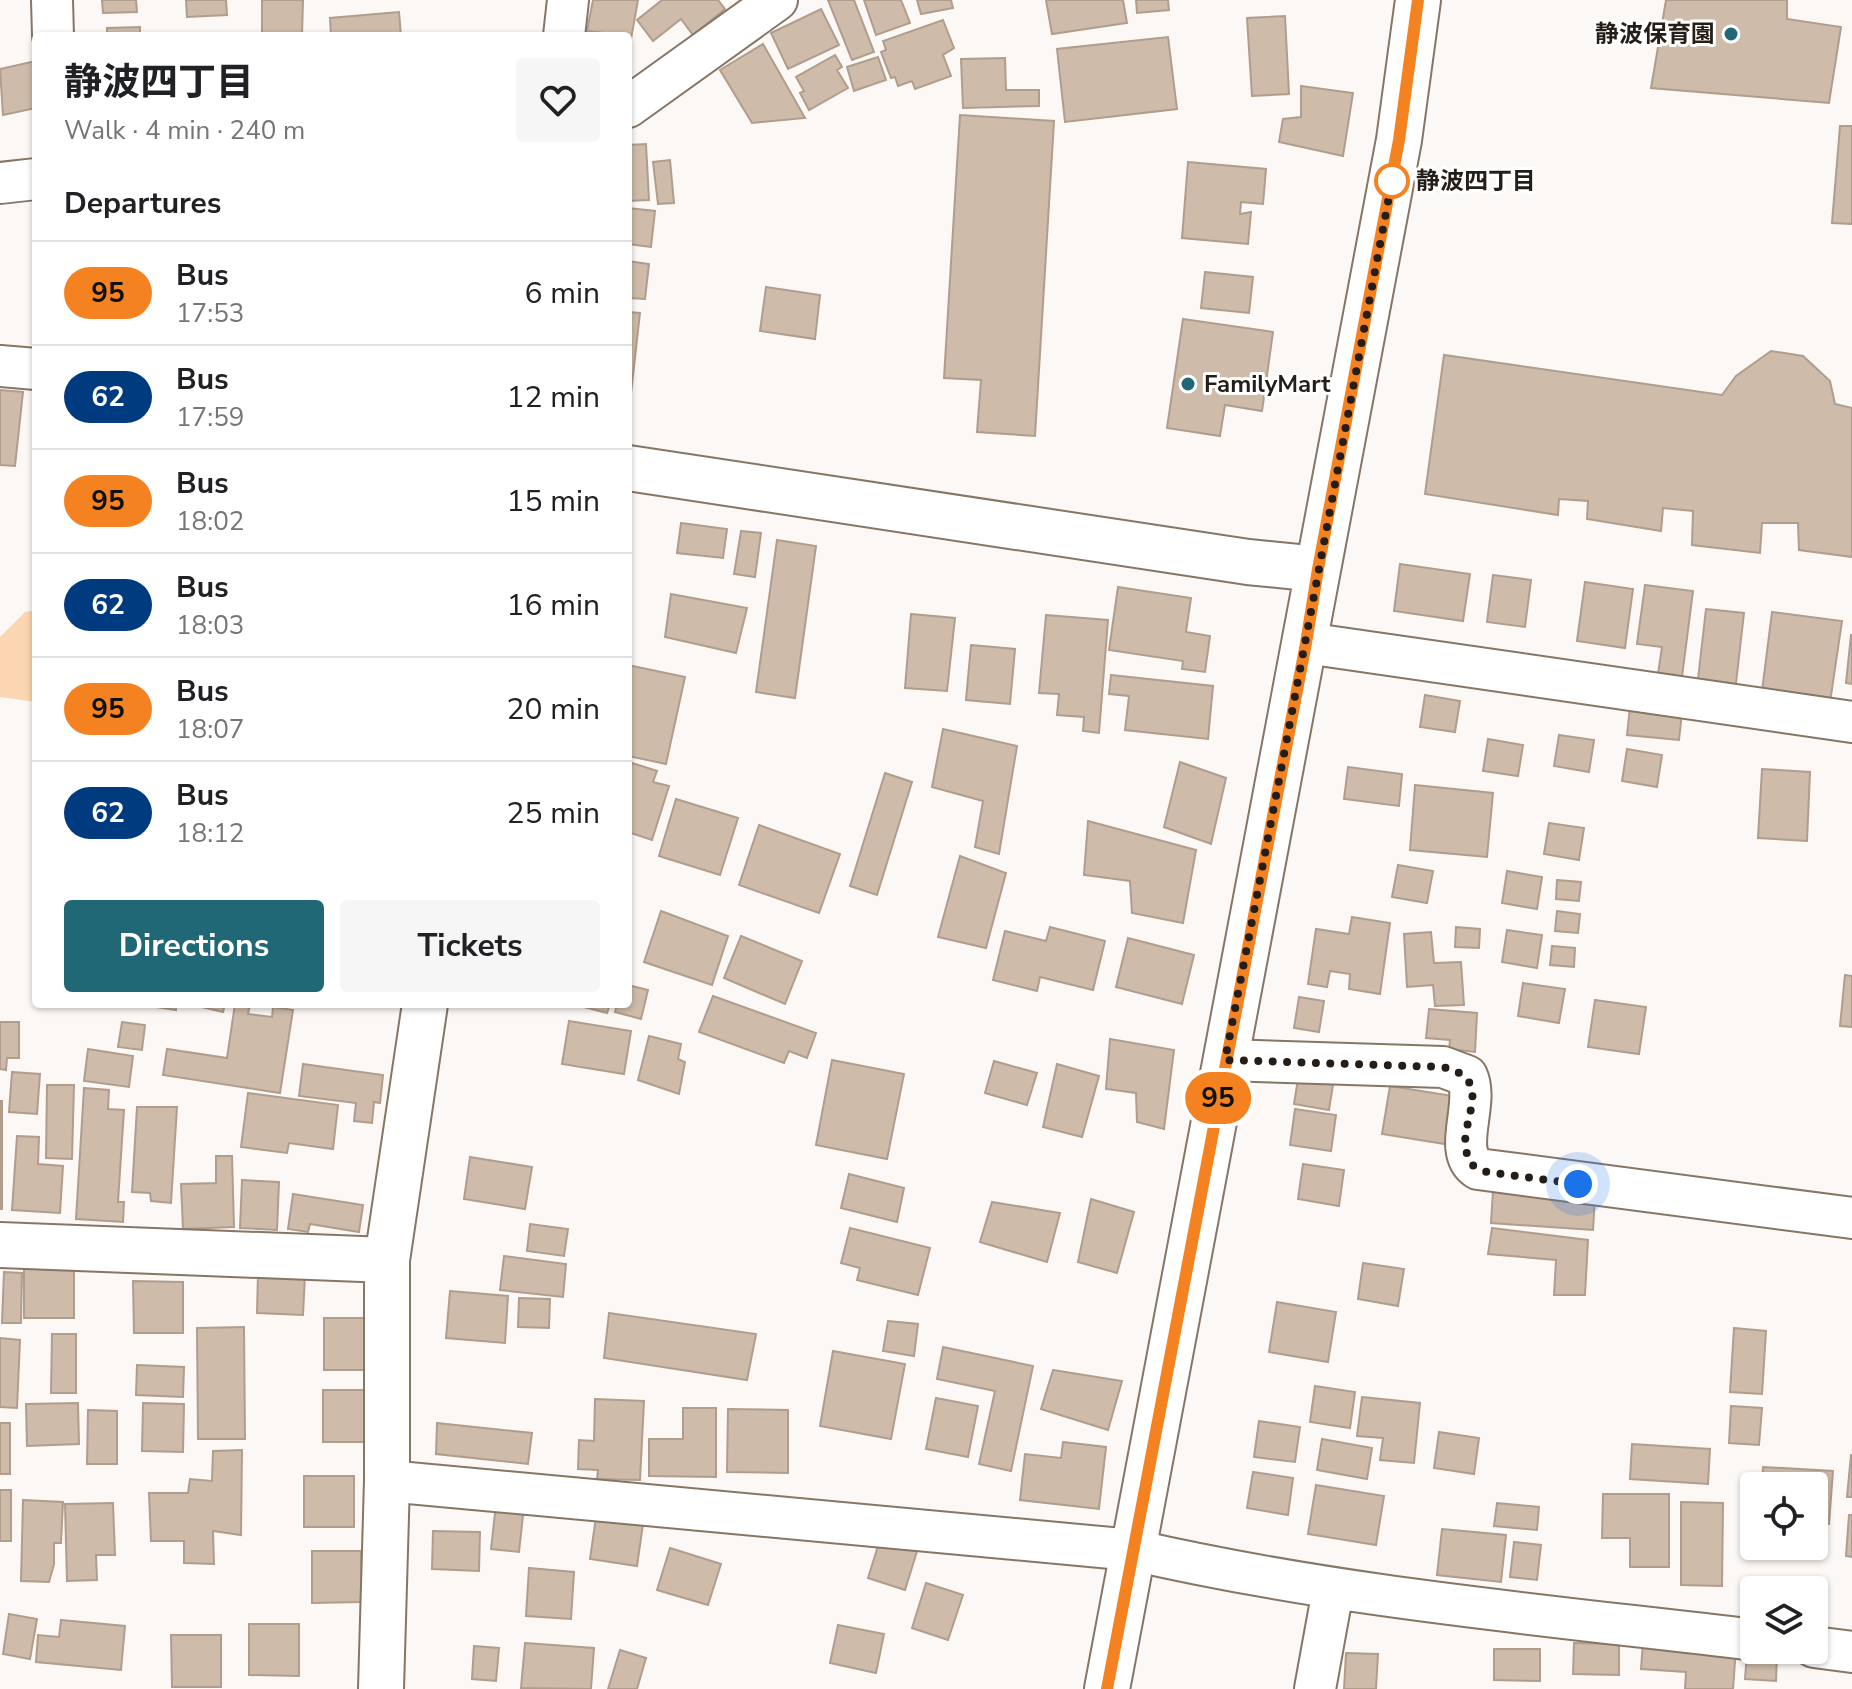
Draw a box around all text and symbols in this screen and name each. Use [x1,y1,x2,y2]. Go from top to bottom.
place label: 静波保育園 [1595,18,1715,50]
marker: 静波保育園 [1722,25,1740,43]
text: 静波四丁目 [64,57,254,108]
button: heart [516,58,600,142]
text: Walk · 4 min · 240 m [64,113,305,148]
marker: 静波四丁目 [1375,164,1409,198]
place label: 静波四丁目 [1416,165,1536,197]
text: Departures [64,183,221,224]
text: Bus [176,255,229,296]
text: 6 min [525,273,600,314]
text: 95 [91,274,125,312]
text: 17:53 [176,296,244,331]
text: Bus [176,359,229,400]
place label: FamilyMart [1204,368,1331,400]
marker: FamilyMart [1179,375,1197,393]
text: 12 min [507,377,600,418]
text: 62 [91,378,125,416]
text: 17:59 [176,400,244,435]
text: Bus [176,463,229,504]
text: 15 min [507,481,600,522]
text: 95 [91,482,125,520]
text: 18:02 [176,504,244,539]
text: Bus [176,567,229,608]
text: 16 min [507,585,600,626]
text: 62 [91,586,125,624]
text: 18:03 [176,608,244,643]
text: Bus [176,671,229,712]
text: 20 min [507,689,600,730]
text: 95 [91,690,125,728]
text: 18:07 [176,712,244,747]
text: Bus [176,775,229,816]
text: 25 min [507,793,600,834]
text: 62 [91,794,125,832]
text: 18:12 [176,816,244,851]
button: Directions [64,900,324,992]
button: Tickets [340,900,600,992]
line badge: 95 [1182,1072,1254,1124]
text: 95 [1201,1079,1235,1117]
your location [1558,1164,1598,1204]
map controls [1740,1472,1828,1664]
button: locate [1740,1472,1828,1560]
button: layers [1740,1576,1828,1664]

